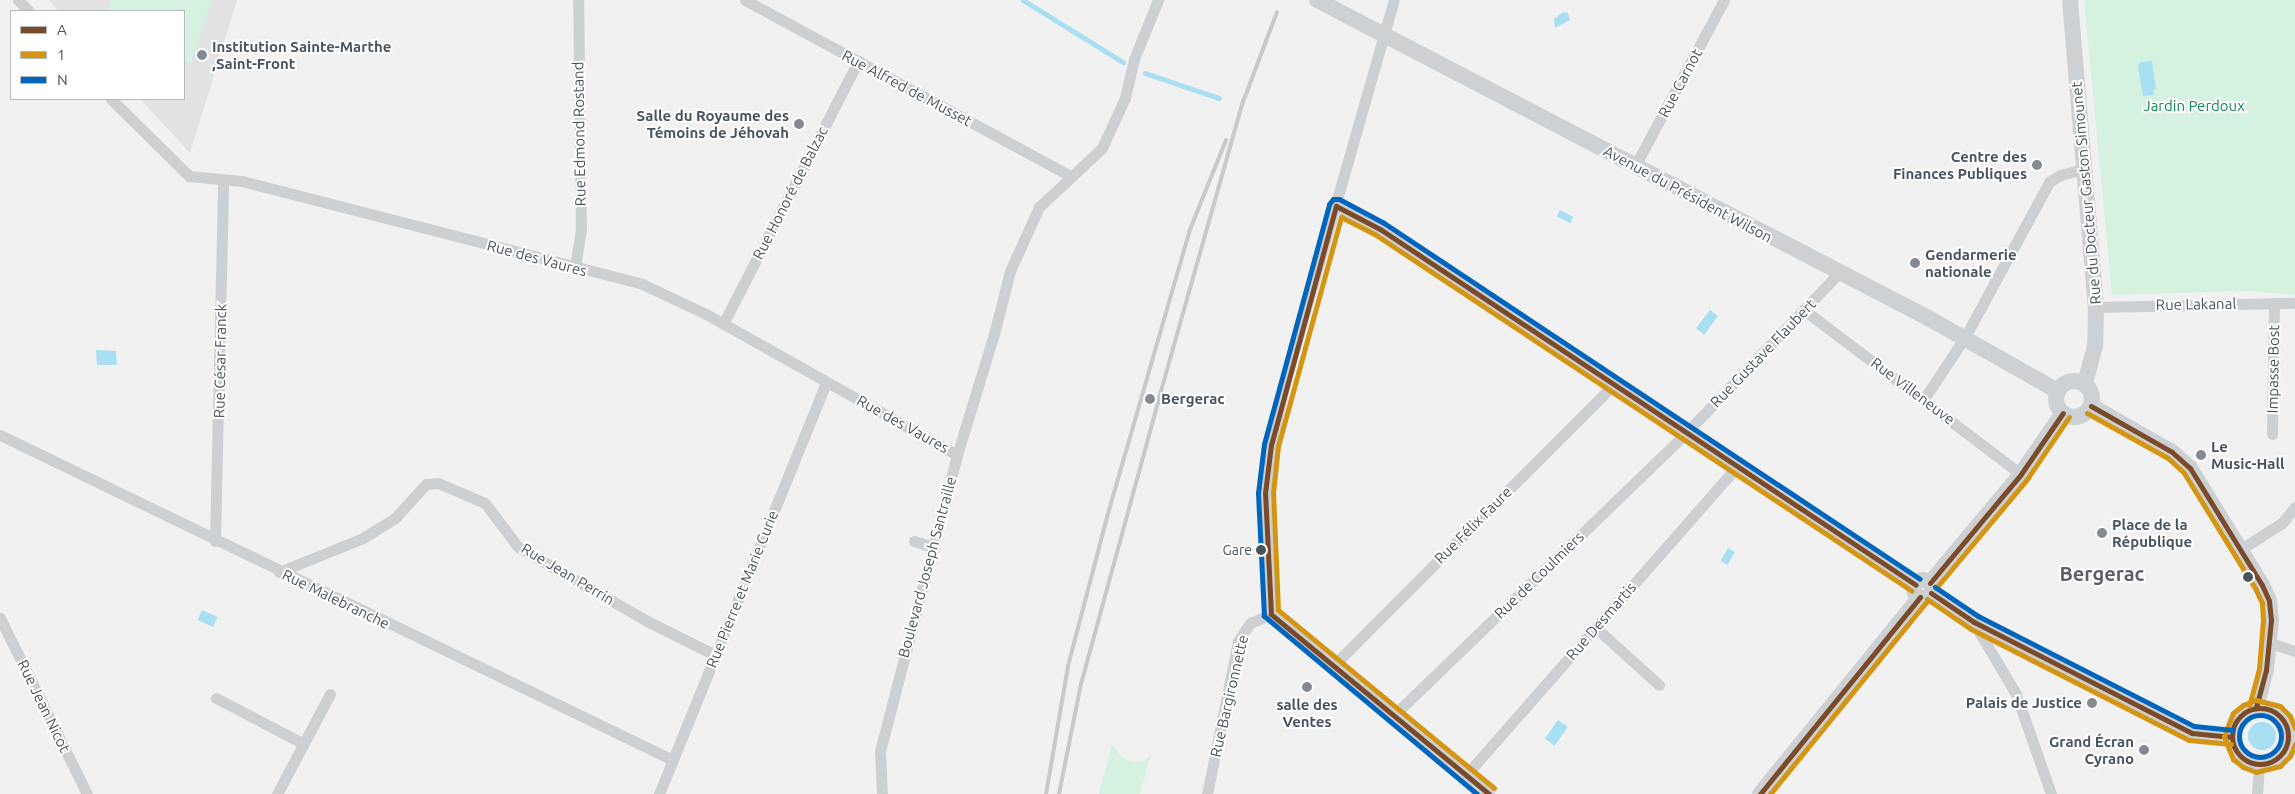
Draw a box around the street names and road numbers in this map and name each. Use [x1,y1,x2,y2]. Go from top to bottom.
street label: Rue Carnot [1654,45,1706,121]
street label: Rue Alfred de Musset [839,46,975,130]
street label: Rue Edmond Rostand [569,62,589,206]
street label: Rue du Docteur Gaston Simounet [2067,81,2105,305]
street label: Rue Honoré de Balzac [749,124,831,262]
street label: Avenue du Président Wilson [1601,142,1775,246]
street label: Rue des Vaures [485,236,589,280]
street label: Rue Lakanal [2156,294,2236,314]
street label: Rue Gustave Flaubert [1707,295,1819,411]
street label: Rue César Franck [210,304,230,418]
street label: Impasse Bost [2263,324,2283,414]
street label: Rue Villeneuve [1868,354,1958,428]
street label: Rue des Vaures [854,391,952,457]
street label: Boulevard Joseph Santraille [894,474,960,660]
street label: Rue Félix Faure [1431,483,1515,567]
street label: Rue Pierre et Marie Curie [702,508,782,670]
street label: Rue de Coulmiers [1490,528,1588,622]
street label: Rue Jean Perrin [518,539,618,609]
street label: Rue Malebranche [279,565,393,633]
street label: Rue Desmartis [1562,578,1640,664]
street label: Rue Bargironnette [1206,633,1252,759]
street label: Rue Jean Nicot [14,657,74,755]

